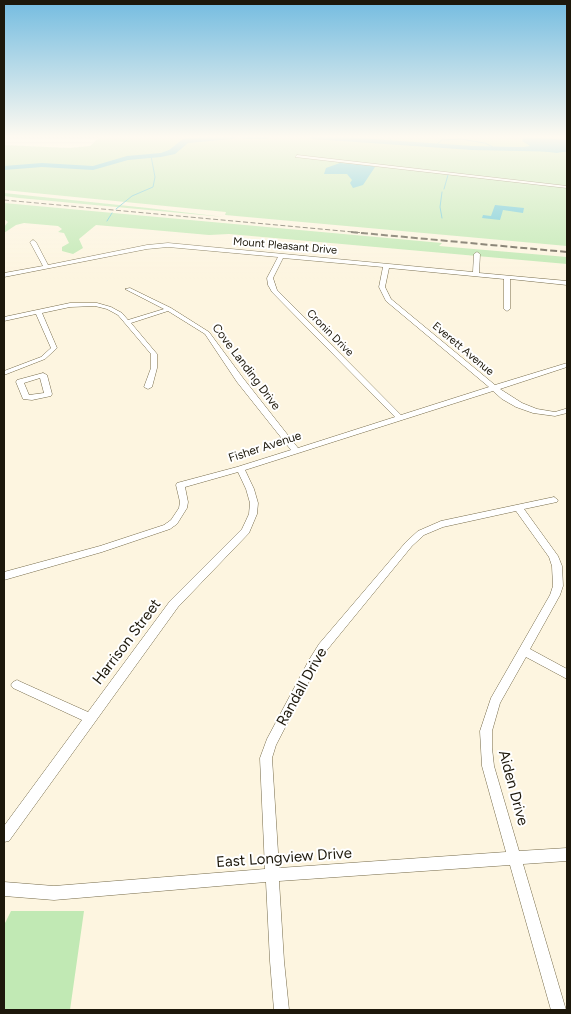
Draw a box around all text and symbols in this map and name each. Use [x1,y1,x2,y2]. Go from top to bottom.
street label: Mount Pleasant Drive [232,235,338,257]
street label: Cronin Drive [304,307,356,359]
street label: Everett Avenue [430,319,496,379]
street label: Cove Landing Drive [209,321,283,413]
street label: Fisher Avenue [227,428,303,466]
street label: Harrison Street [89,596,165,688]
street label: Randall Drive [273,645,331,729]
street label: Aiden Drive [494,748,532,828]
street label: East Longview Drive [216,844,352,872]

